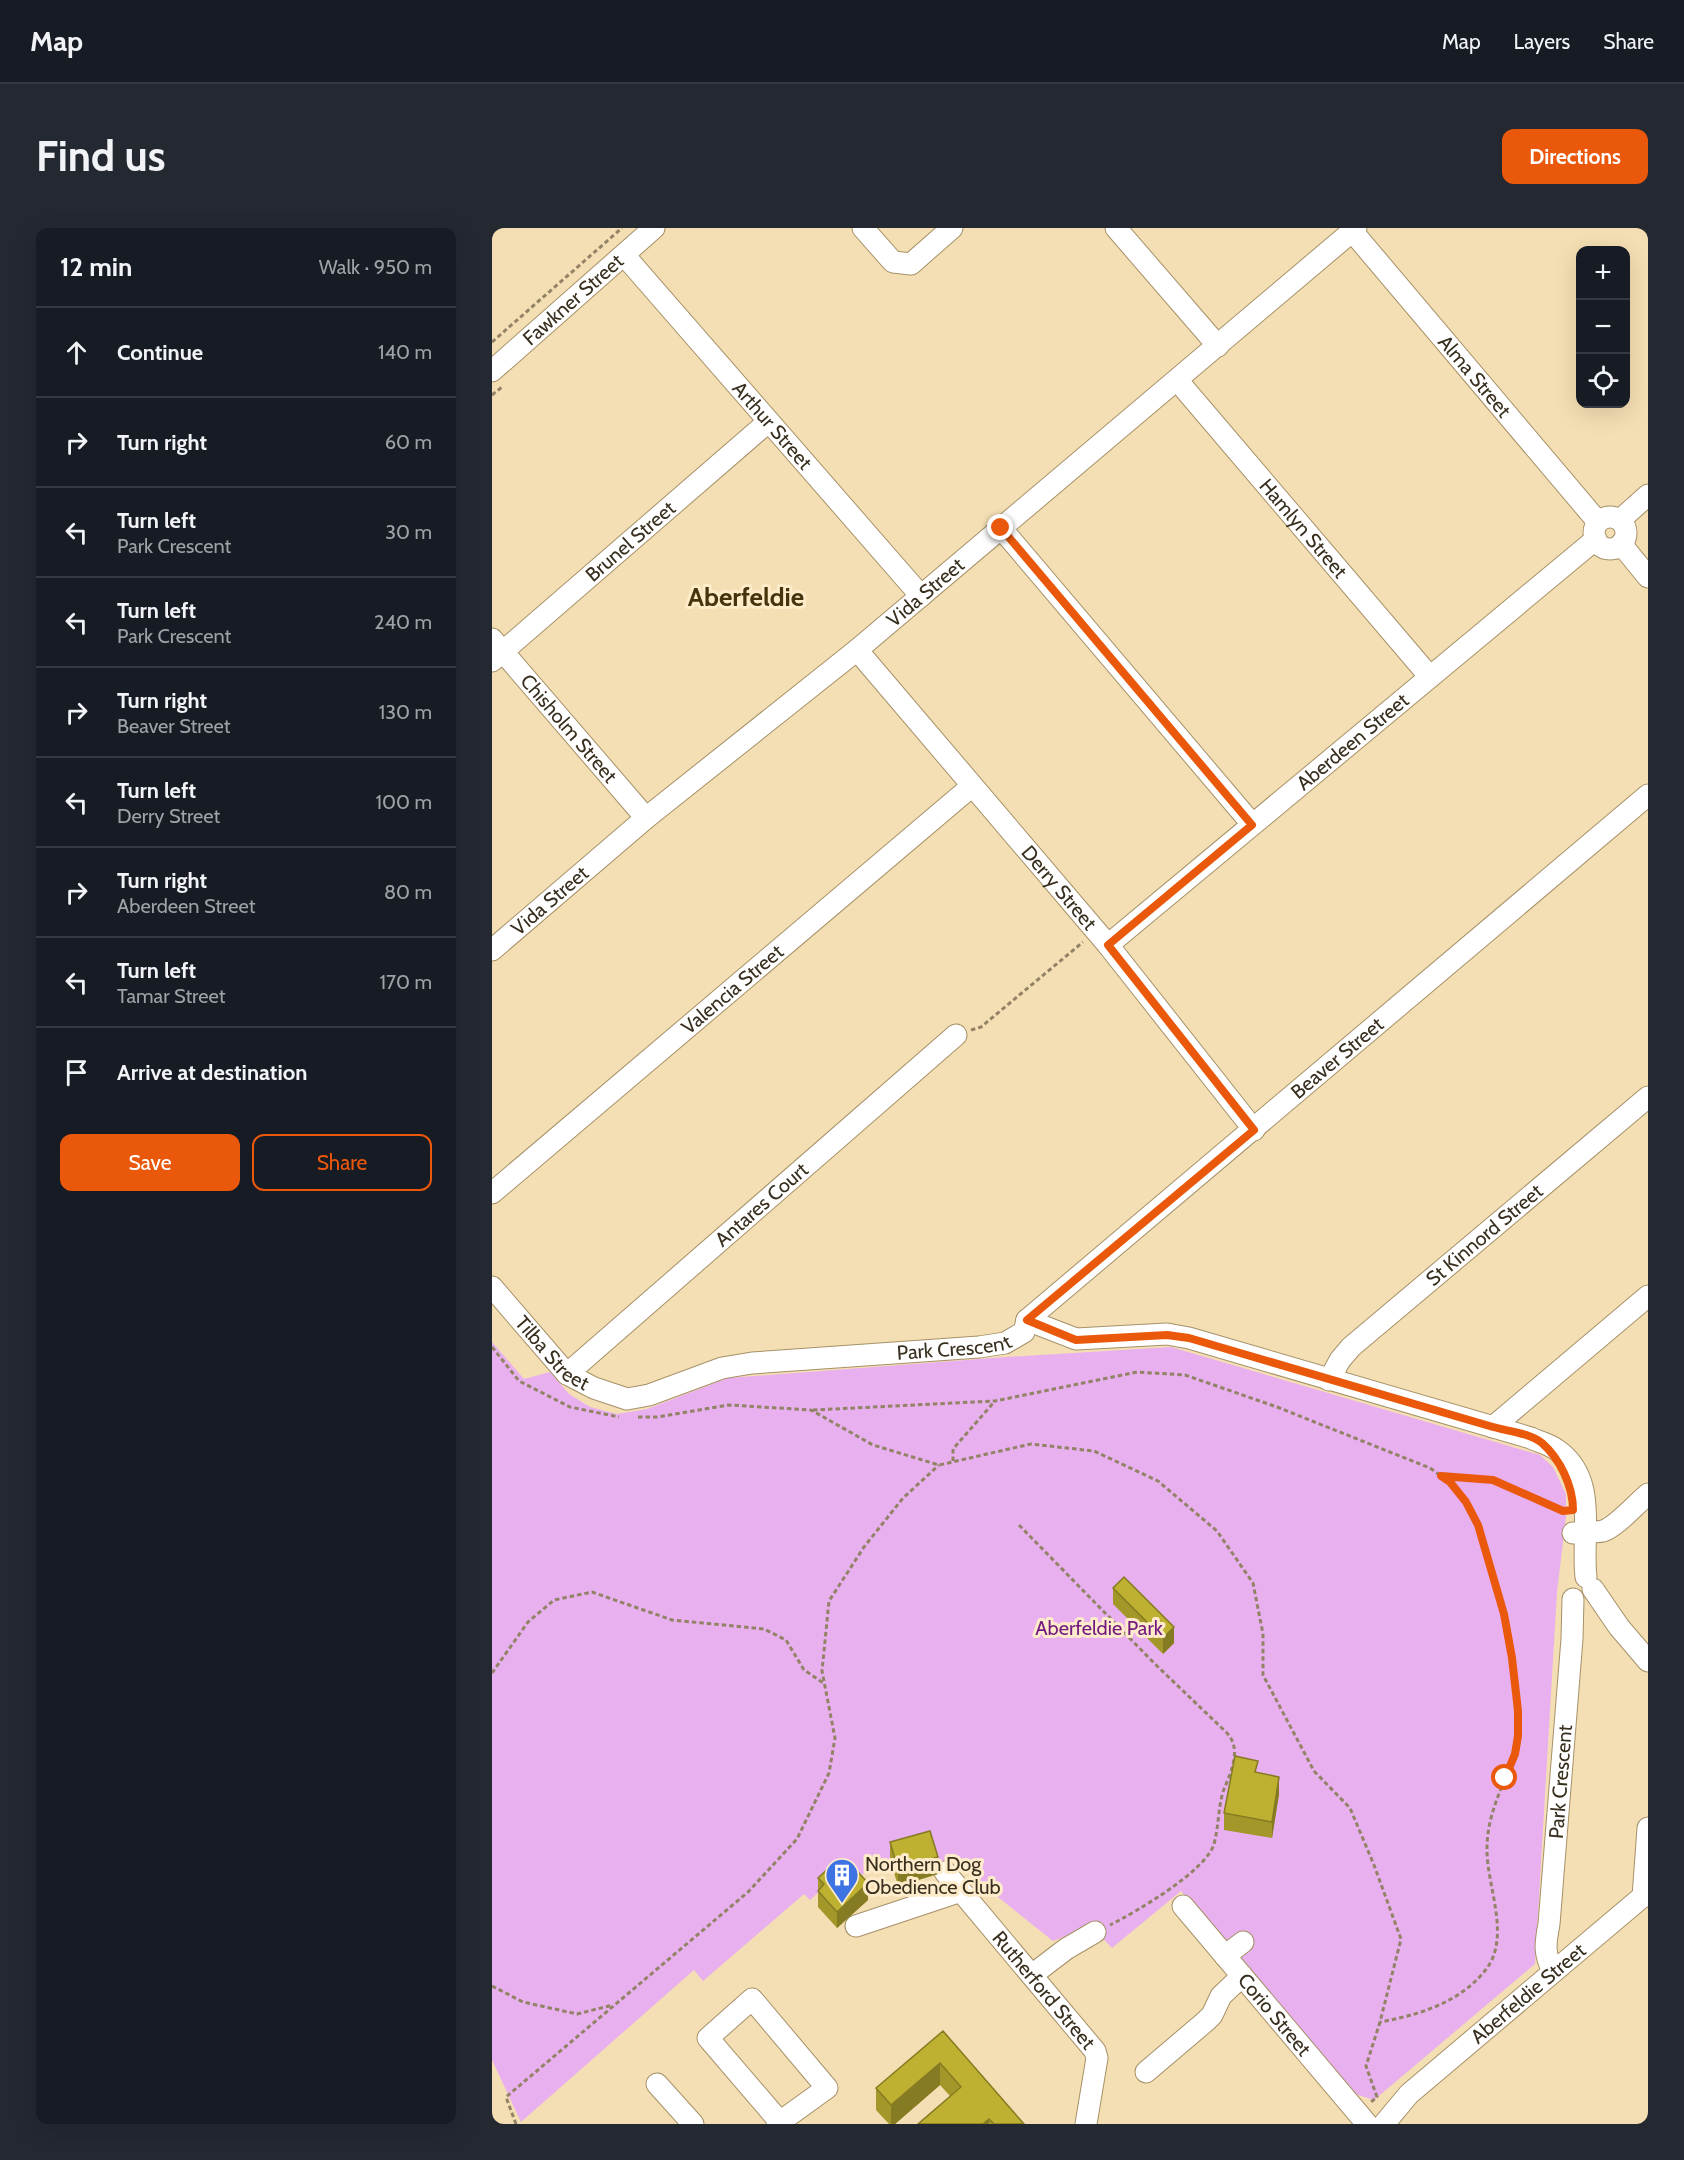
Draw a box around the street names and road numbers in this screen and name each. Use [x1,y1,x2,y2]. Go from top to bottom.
street label: Fawkner Street [518,249,628,350]
street label: Alma Street [1433,330,1516,422]
street label: Arthur Street [728,376,817,475]
street label: Hamlyn Street [1254,474,1353,583]
street label: Brunel Street [581,496,680,587]
street label: Vida Street [882,553,969,632]
street label: Chisholm Street [516,669,622,788]
street label: Aberdeen Street [1292,688,1414,795]
street label: Derry Street [1017,840,1102,935]
street label: Vida Street [506,861,593,940]
street label: Valencia Street [676,939,788,1039]
street label: Beaver Street [1286,1012,1388,1104]
street label: Antares Court [710,1157,813,1251]
street label: St Kinnord Street [1421,1179,1548,1291]
street label: Tilba Street [510,1311,593,1395]
street label: Park Crescent [896,1330,1016,1365]
street label: Park Crescent [1544,1724,1577,1840]
street label: Rutherford Street [987,1926,1100,2054]
street label: Aberfeldie Street [1466,1938,1591,2049]
street label: Corio Street [1233,1968,1316,2061]

